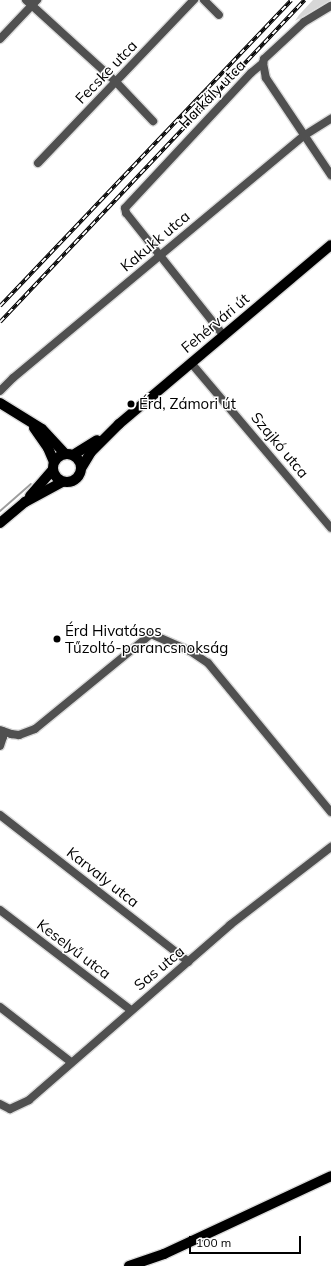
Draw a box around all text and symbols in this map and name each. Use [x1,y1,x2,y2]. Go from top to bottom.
street label: Fecske utca [71,37,141,107]
street label: Harkály utca [175,56,249,132]
street label: Kakukk utca [117,207,193,275]
street label: Fehérvári út [177,289,253,357]
place label: Érd, Zámori út [139,395,236,413]
marker: Érd, Zámori út [126,399,136,409]
street label: Szajkó utca [247,409,313,481]
place label: Érd Hivatásos Tűzoltó-parancsnokság [65,621,228,656]
marker: Érd Hivatásos Tűzoltó-parancsnokság [52,634,62,644]
street label: Karvaly utca [63,843,143,911]
street label: Keselyű utca [34,916,114,982]
street label: Sas utca [130,942,188,994]
scale bar [191,1228,303,1254]
text: 100 m [196,1235,231,1250]

